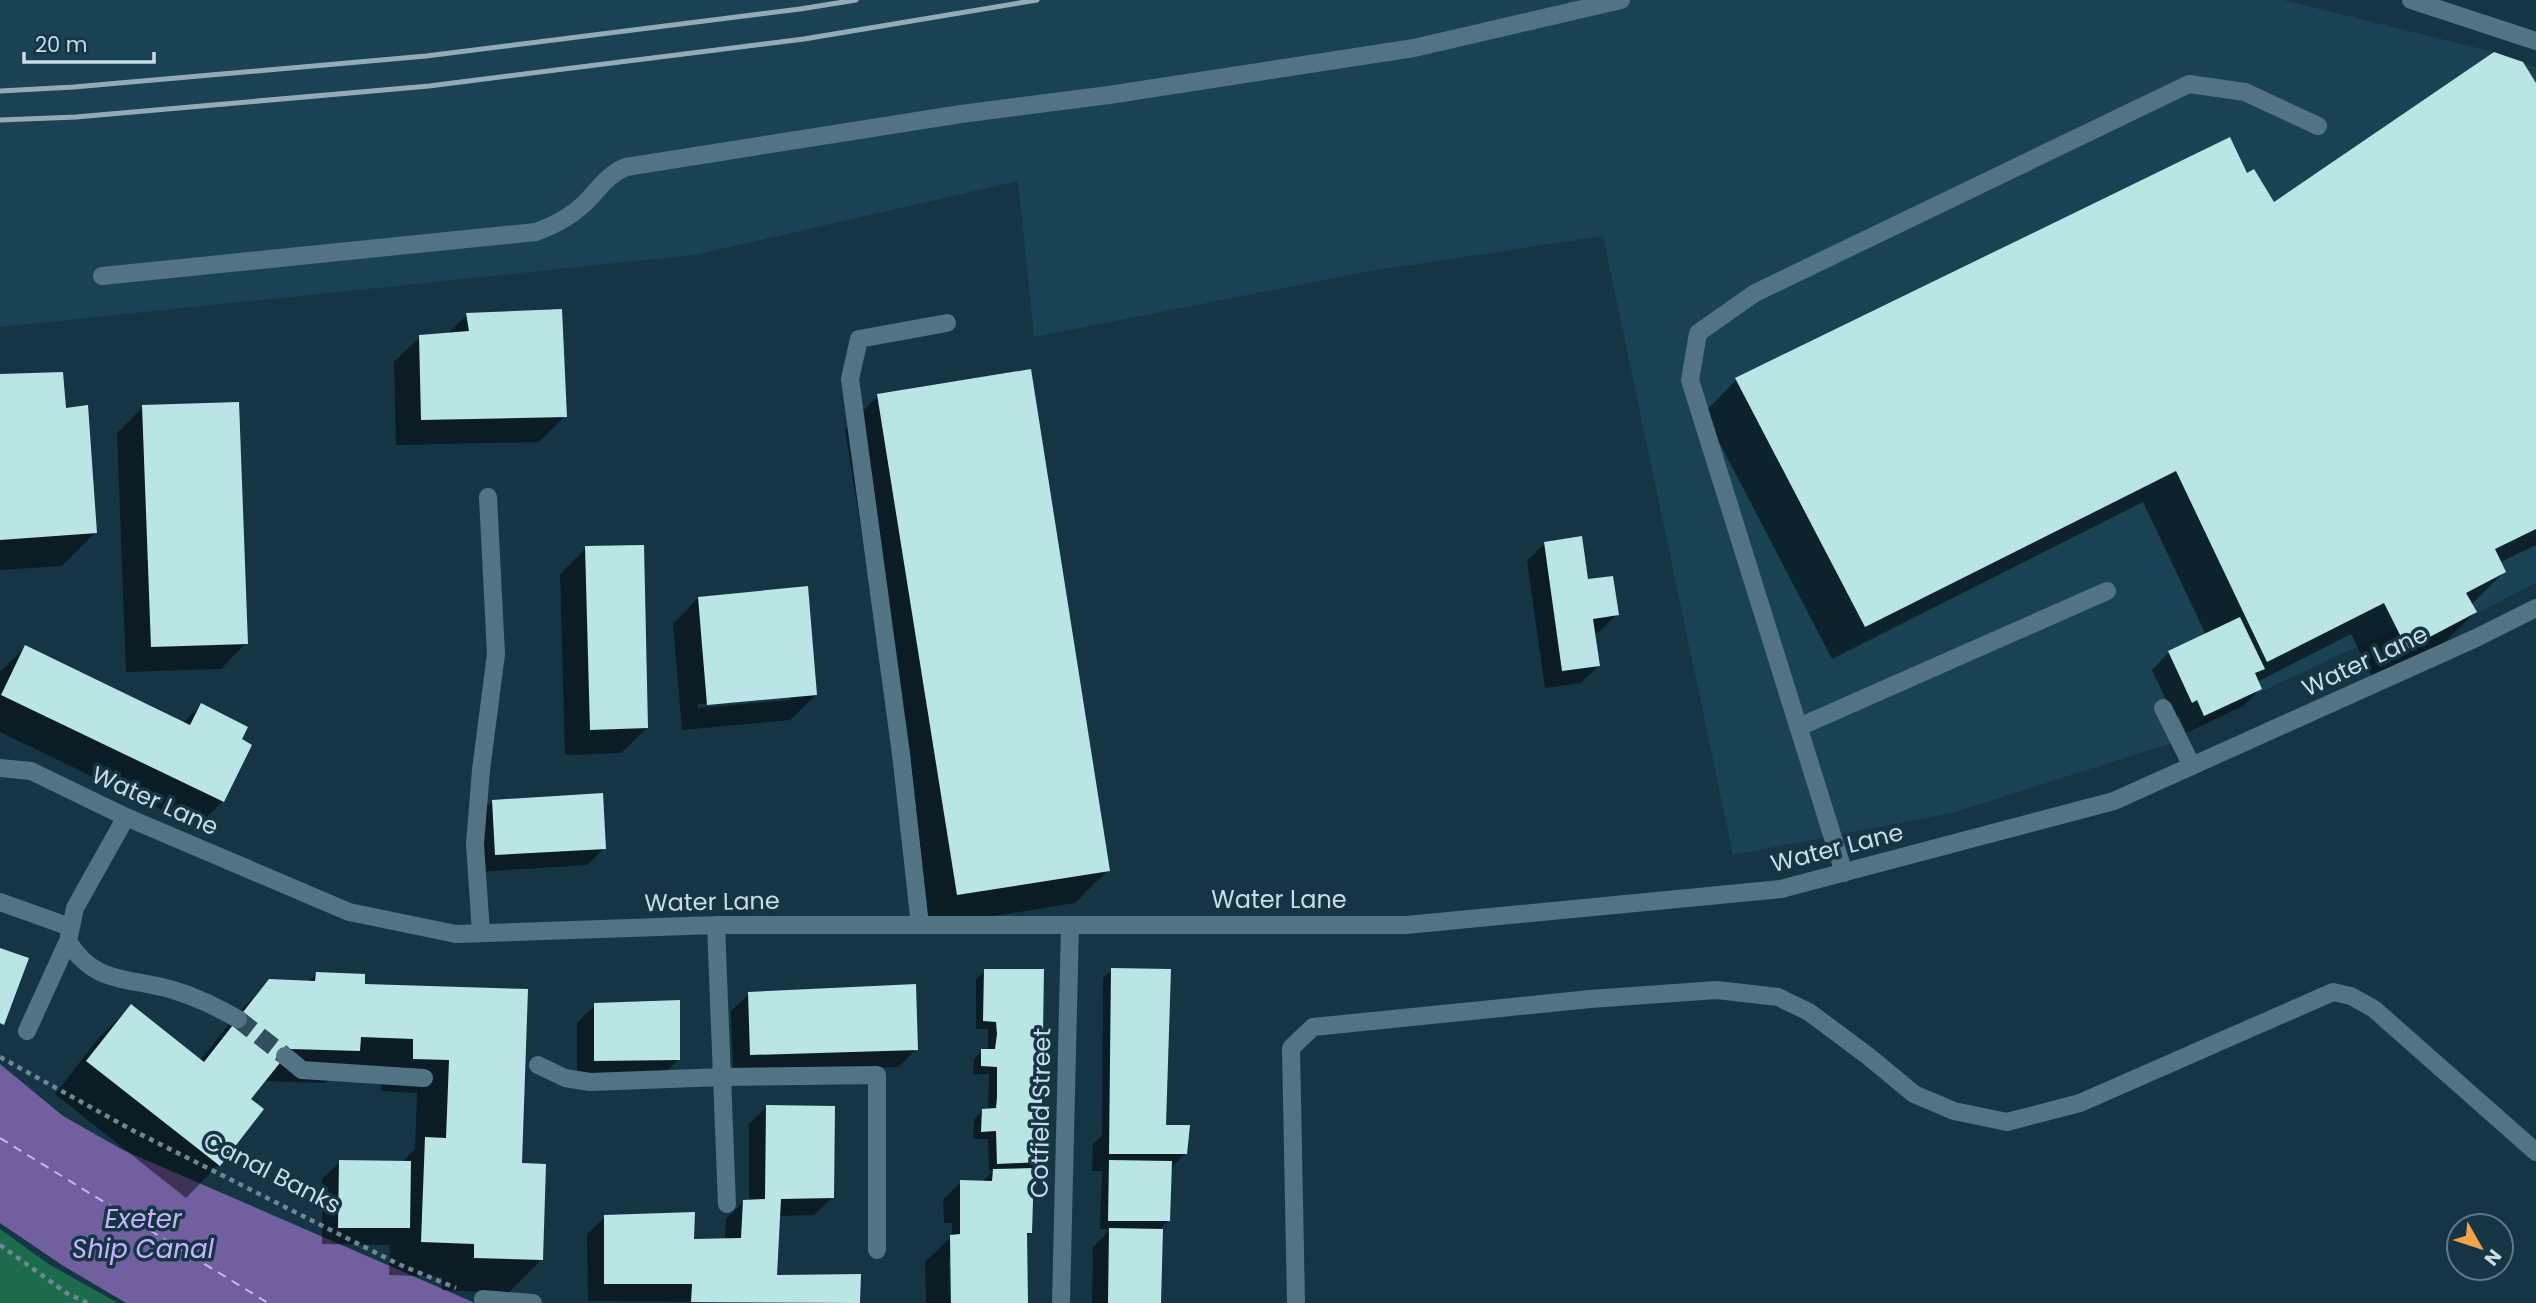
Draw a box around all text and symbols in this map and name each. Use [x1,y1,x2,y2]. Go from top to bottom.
scale bar [24,21,154,65]
text: 20 m [35,30,88,59]
street label: Water Lane [2296,617,2433,704]
street label: Water Lane [87,758,224,843]
street label: Water Lane [1767,815,1907,880]
street label: Water Lane [1211,883,1347,916]
street label: Water Lane [644,884,780,919]
street label: Cotfield Street [1023,1028,1058,1198]
street label: Canal Banks [198,1124,346,1221]
water label: Exeter Ship Canal [72,1201,214,1267]
north arrow [2445,1212,2515,1282]
text: N [2478,1243,2508,1271]

